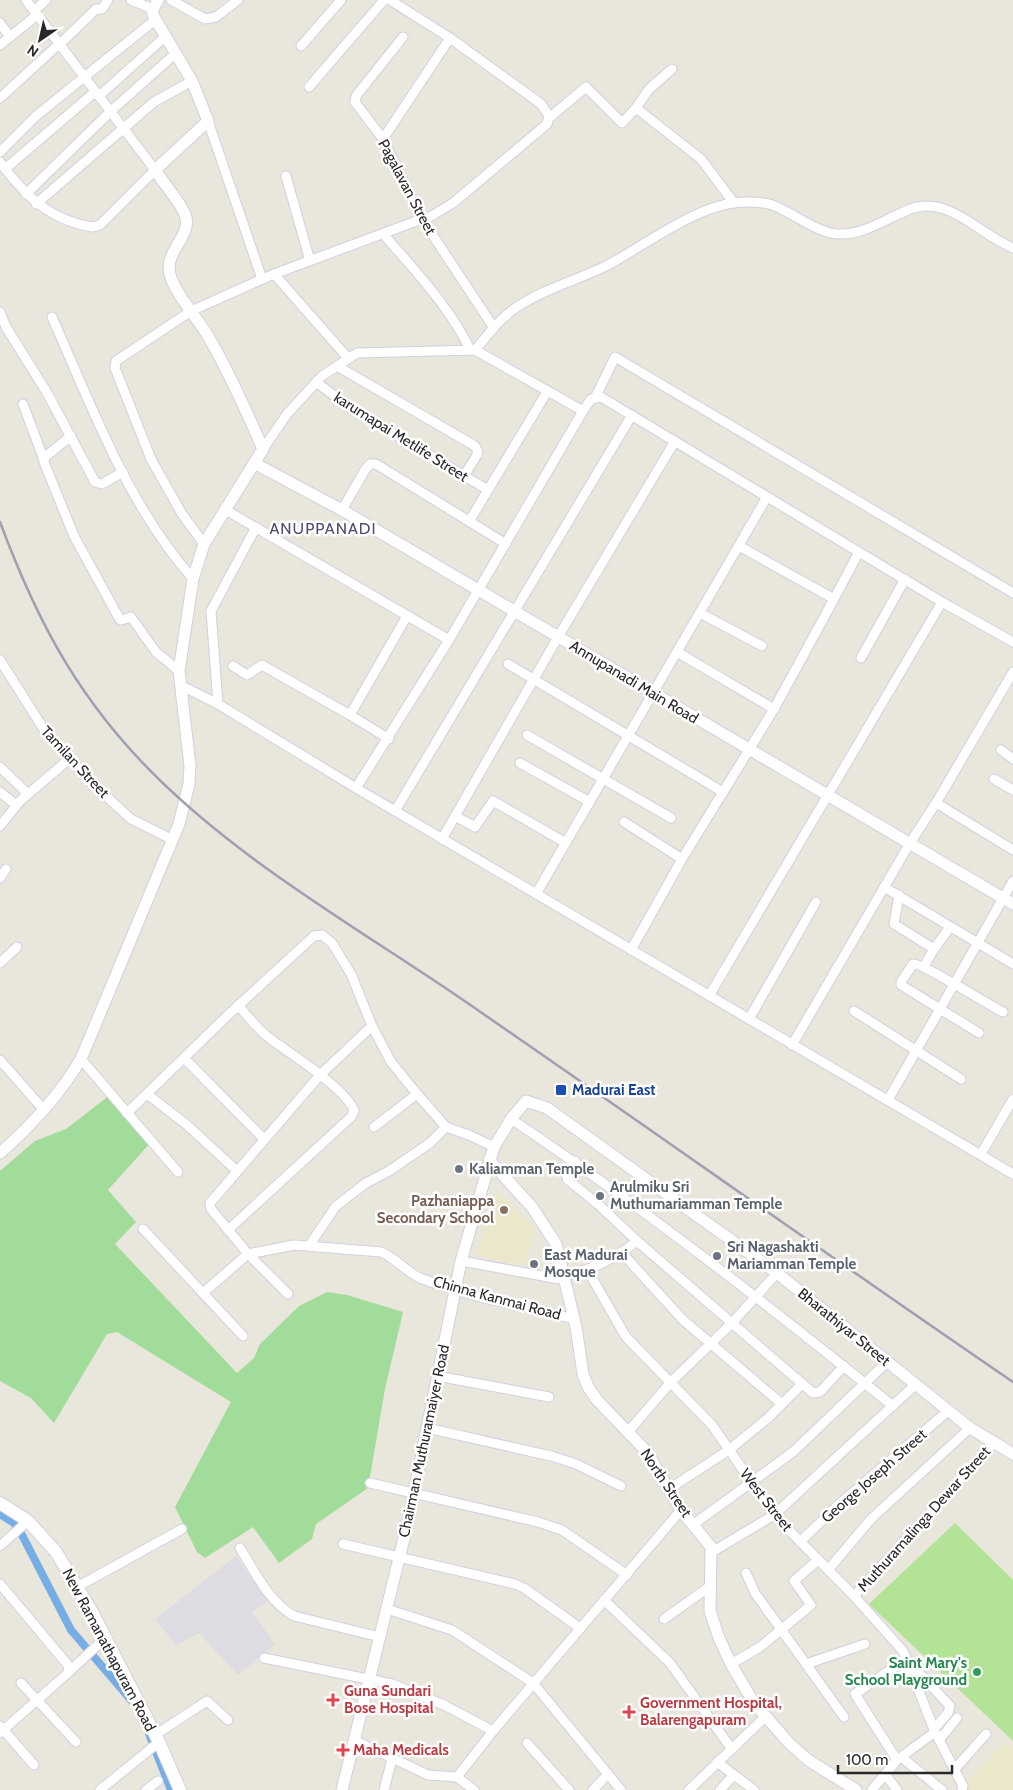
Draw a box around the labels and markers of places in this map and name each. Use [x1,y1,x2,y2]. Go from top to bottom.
place label: Madurai East [572,1081,656,1099]
marker: Madurai East [554,1083,568,1097]
place label: Kaliamman Temple [469,1160,594,1178]
marker: Kaliamman Temple [453,1163,465,1175]
place label: Arulmiku Sri Muthumariamman Temple [610,1178,782,1213]
marker: Arulmiku Sri Muthumariamman Temple [594,1190,606,1202]
place label: Pazhaniappa Secondary School [377,1192,495,1227]
marker: Pazhaniappa Secondary School [498,1204,510,1216]
place label: Sri Nagashakti Mariamman Temple [727,1238,857,1273]
place label: East Madurai Mosque [544,1246,628,1281]
marker: Sri Nagashakti Mariamman Temple [711,1250,723,1262]
marker: East Madurai Mosque [528,1258,540,1270]
place label: Saint Mary's School Playground [845,1654,967,1689]
marker: Saint Mary's School Playground [971,1666,983,1678]
place label: Guna Sundari Bose Hospital [344,1682,434,1717]
marker: Guna Sundari Bose Hospital [326,1693,340,1707]
place label: Government Hospital, Balarengapuram [640,1694,782,1729]
marker: Government Hospital, Balarengapuram [622,1705,636,1719]
place label: Maha Medicals [353,1741,449,1759]
marker: Maha Medicals [337,1744,349,1756]

